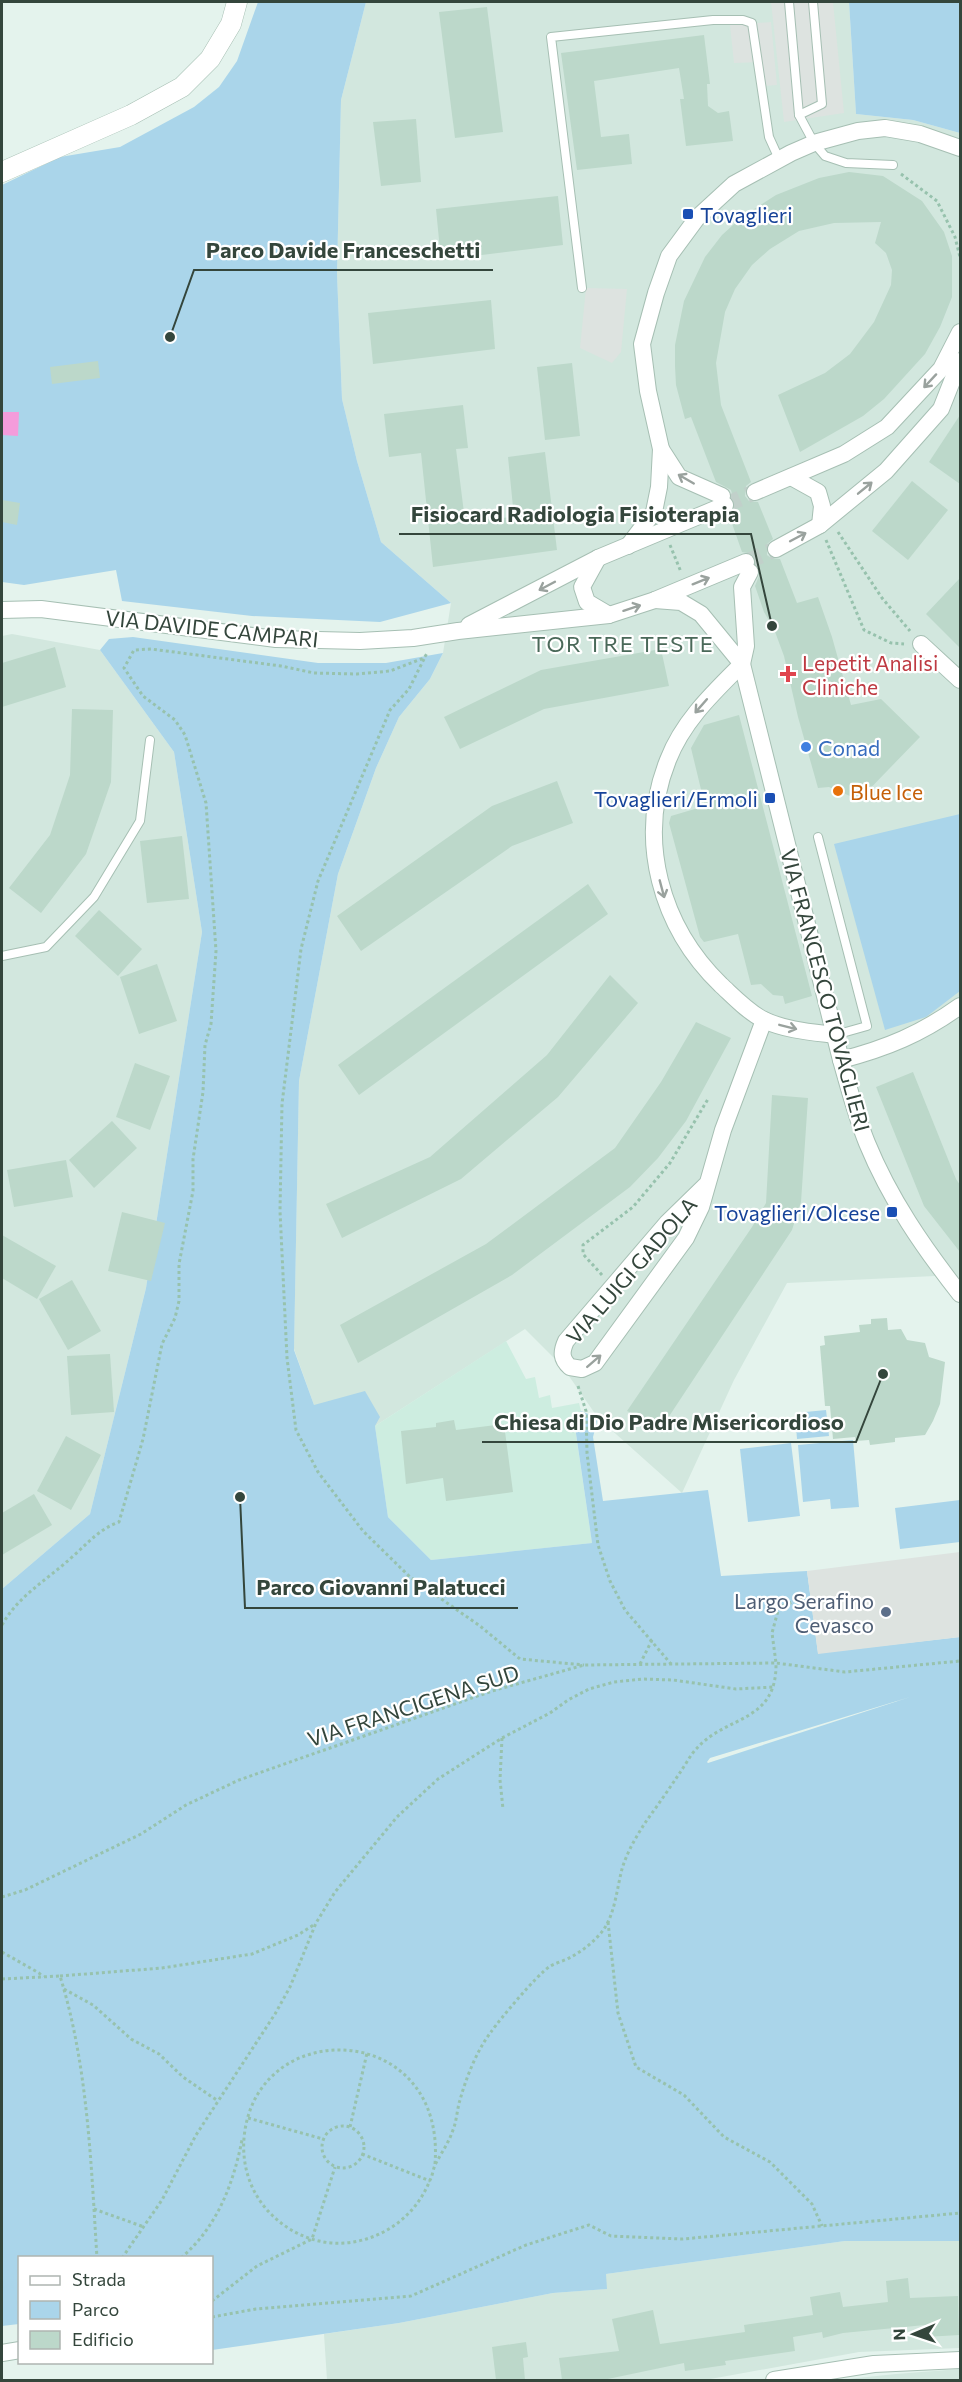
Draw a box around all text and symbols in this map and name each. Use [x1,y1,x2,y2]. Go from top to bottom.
place label: Tovaglieri [700,202,793,227]
marker: Tovaglieri [681,207,695,221]
callout: Parco Davide Franceschetti [194,230,493,270]
text: Parco Davide Franceschetti [206,236,480,263]
one-way arrow [924,373,938,388]
one-way arrow [678,473,695,485]
one-way arrow [857,482,873,495]
callout: Fisiocard Radiologia Fisioterapia [399,494,751,534]
text: Fisiocard Radiologia Fisioterapia [411,500,739,527]
one-way arrow [789,531,806,543]
one-way arrow [691,575,709,586]
one-way arrow [538,581,556,592]
one-way arrow [622,601,641,612]
street label: VIA DAVIDE CAMPARI [104,604,320,652]
district label: TOR TRE TESTE [532,630,714,657]
place label: Lepetit Analisi Cliniche [802,650,938,699]
marker: Lepetit Analisi Cliniche [779,665,797,683]
one-way arrow [695,698,708,714]
place label: Conad [818,735,880,760]
marker: Conad [799,740,813,754]
place label: Blue Ice [850,779,923,804]
marker: Blue Ice [831,784,845,798]
place label: Tovaglieri/Ermoli [594,786,758,811]
marker: Tovaglieri/Ermoli [763,791,777,805]
street label: VIA FRANCESCO TOVAGLIERI [776,846,876,1134]
one-way arrow [656,879,668,898]
one-way arrow [778,1022,797,1033]
street label: VIA LUIGI GADOLA [561,1192,701,1348]
place label: Tovaglieri/Olcese [714,1200,880,1225]
marker: Tovaglieri/Olcese [885,1205,899,1219]
one-way arrow [585,1355,601,1369]
callout: Chiesa di Dio Padre Misericordioso [482,1402,856,1442]
text: Chiesa di Dio Padre Misericordioso [494,1408,844,1435]
callout: Parco Giovanni Palatucci [245,1568,518,1608]
text: Parco Giovanni Palatucci [256,1573,506,1600]
place label: Largo Serafino Cevasco [734,1588,874,1637]
marker: Largo Serafino Cevasco [879,1605,893,1619]
street label: VIA FRANCIGENA SUD [304,1659,522,1751]
legend [18,2256,213,2364]
text: Strada [72,2268,126,2290]
text: Parco [72,2298,119,2320]
north arrow [884,2304,944,2364]
text: Edificio [72,2328,134,2350]
text: N [889,2328,908,2341]

